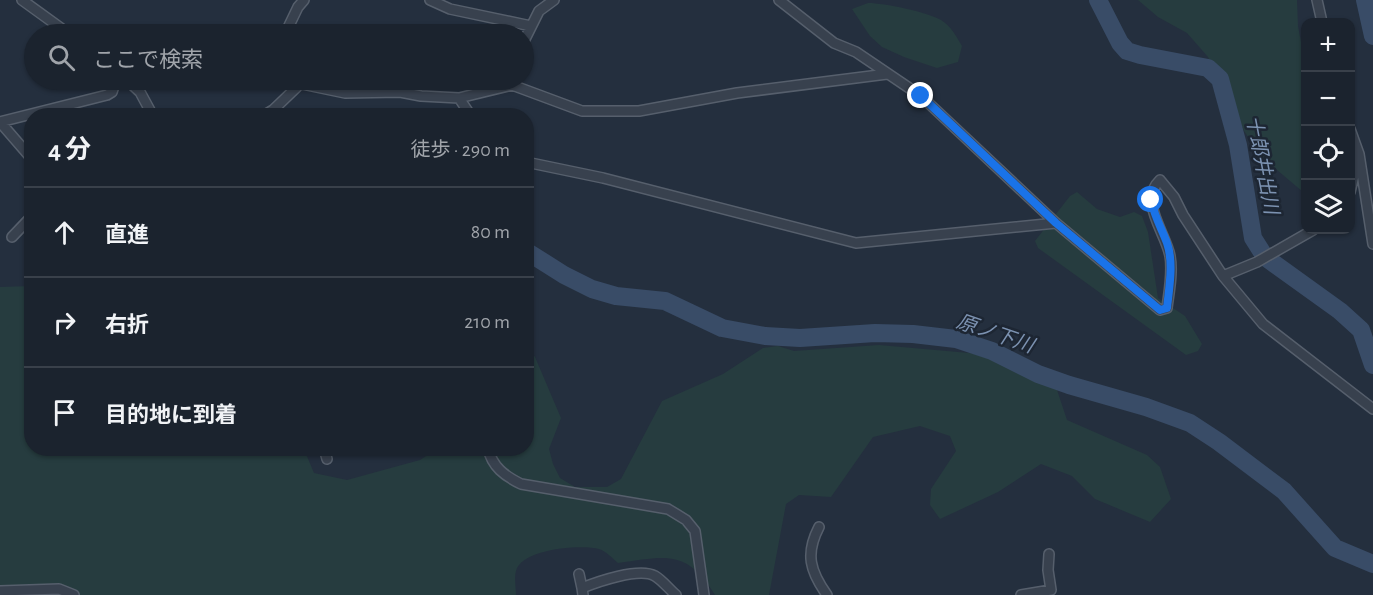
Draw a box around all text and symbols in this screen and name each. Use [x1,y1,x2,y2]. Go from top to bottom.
map controls [1301,18,1355,234]
button: + [1301,18,1355,72]
search box [24,24,534,90]
icon: search [45,41,78,74]
text: ここで検索 [93,49,203,71]
button: − [1301,72,1355,126]
route end [907,82,933,108]
water label: 十郎井出川 [1243,114,1283,218]
button: locate [1301,126,1355,180]
text: 4 分 [48,137,91,163]
text: 徒歩 · 290 m [410,140,510,160]
button: layers [1301,180,1355,234]
route start [1137,186,1163,212]
icon: ahead [48,216,81,249]
text: 80 m [471,222,510,242]
text: 直進 [105,224,149,246]
icon: right [48,306,81,339]
text: 210 m [464,312,510,332]
water label: 原ノ下川 [954,312,1038,357]
text: 右折 [105,314,149,336]
icon: arrive [48,396,81,429]
text: 目的地に到着 [105,404,237,426]

